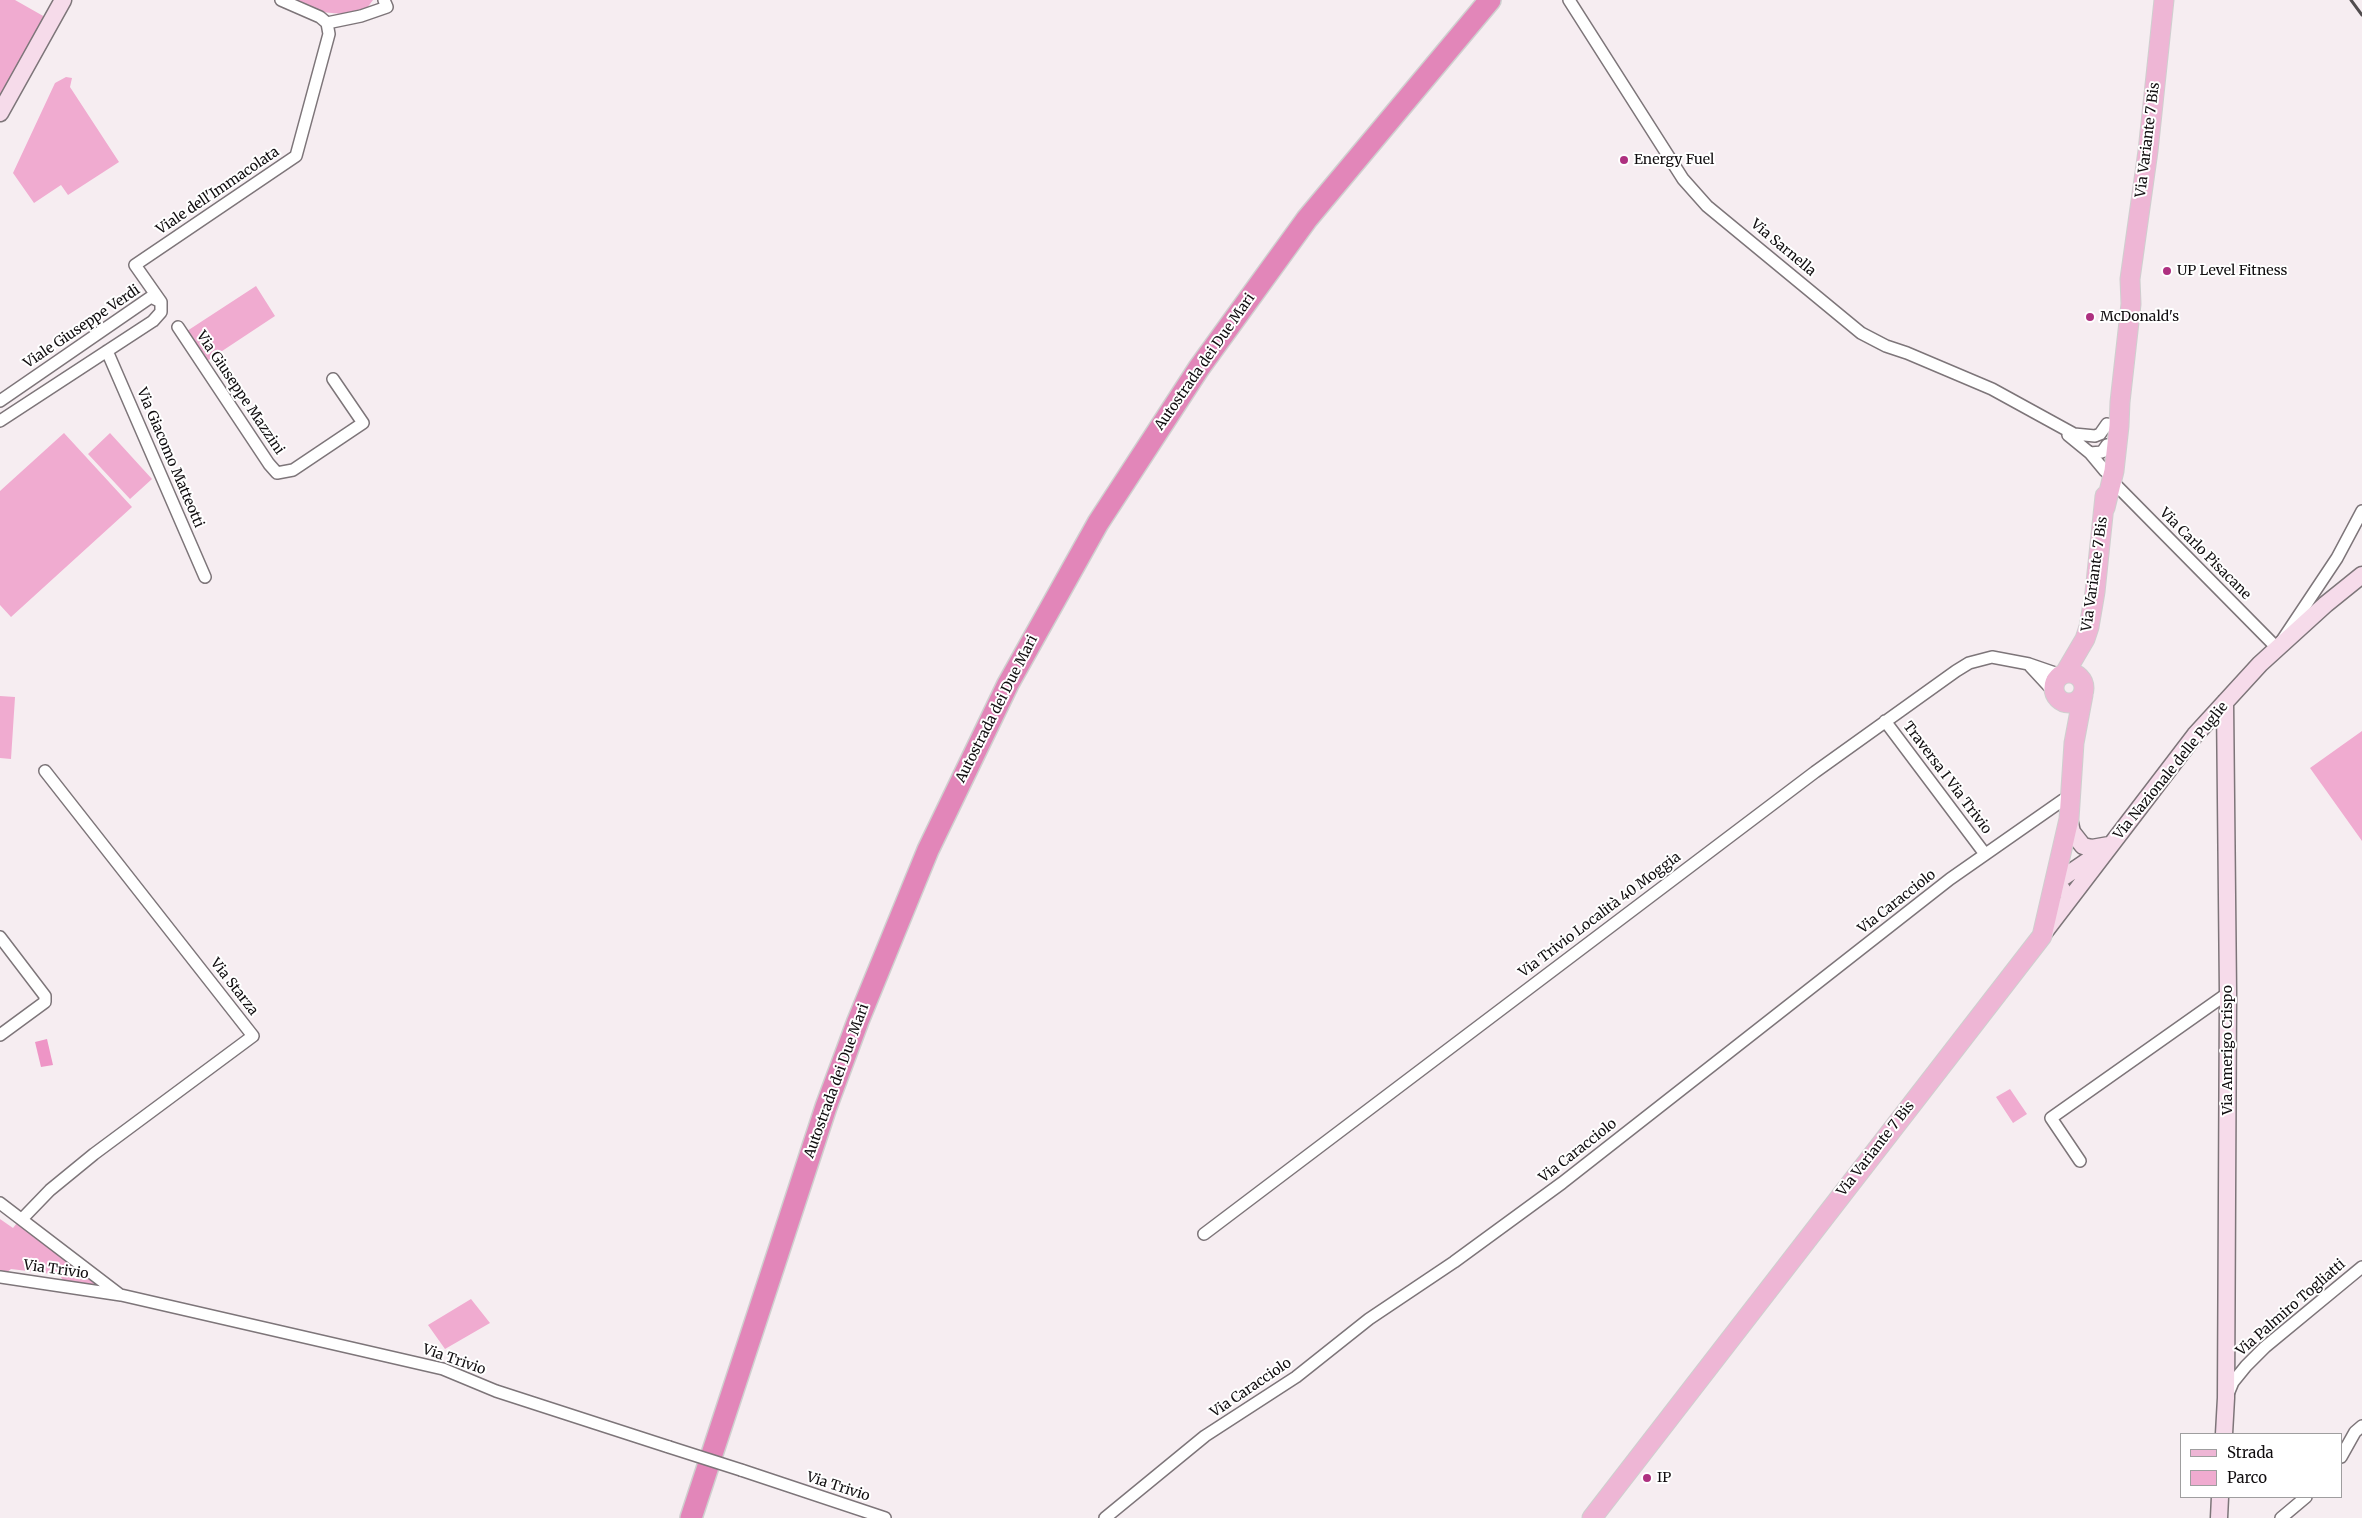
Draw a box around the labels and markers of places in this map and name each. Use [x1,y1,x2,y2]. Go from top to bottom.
place label: Energy Fuel [1634,152,1714,168]
marker: Energy Fuel [1618,154,1630,166]
place label: UP Level Fitness [2177,263,2287,279]
marker: UP Level Fitness [2161,265,2173,277]
place label: McDonald's [2100,309,2179,325]
marker: McDonald's [2084,311,2096,323]
place label: IP [1657,1470,1671,1486]
marker: IP [1641,1472,1653,1484]

